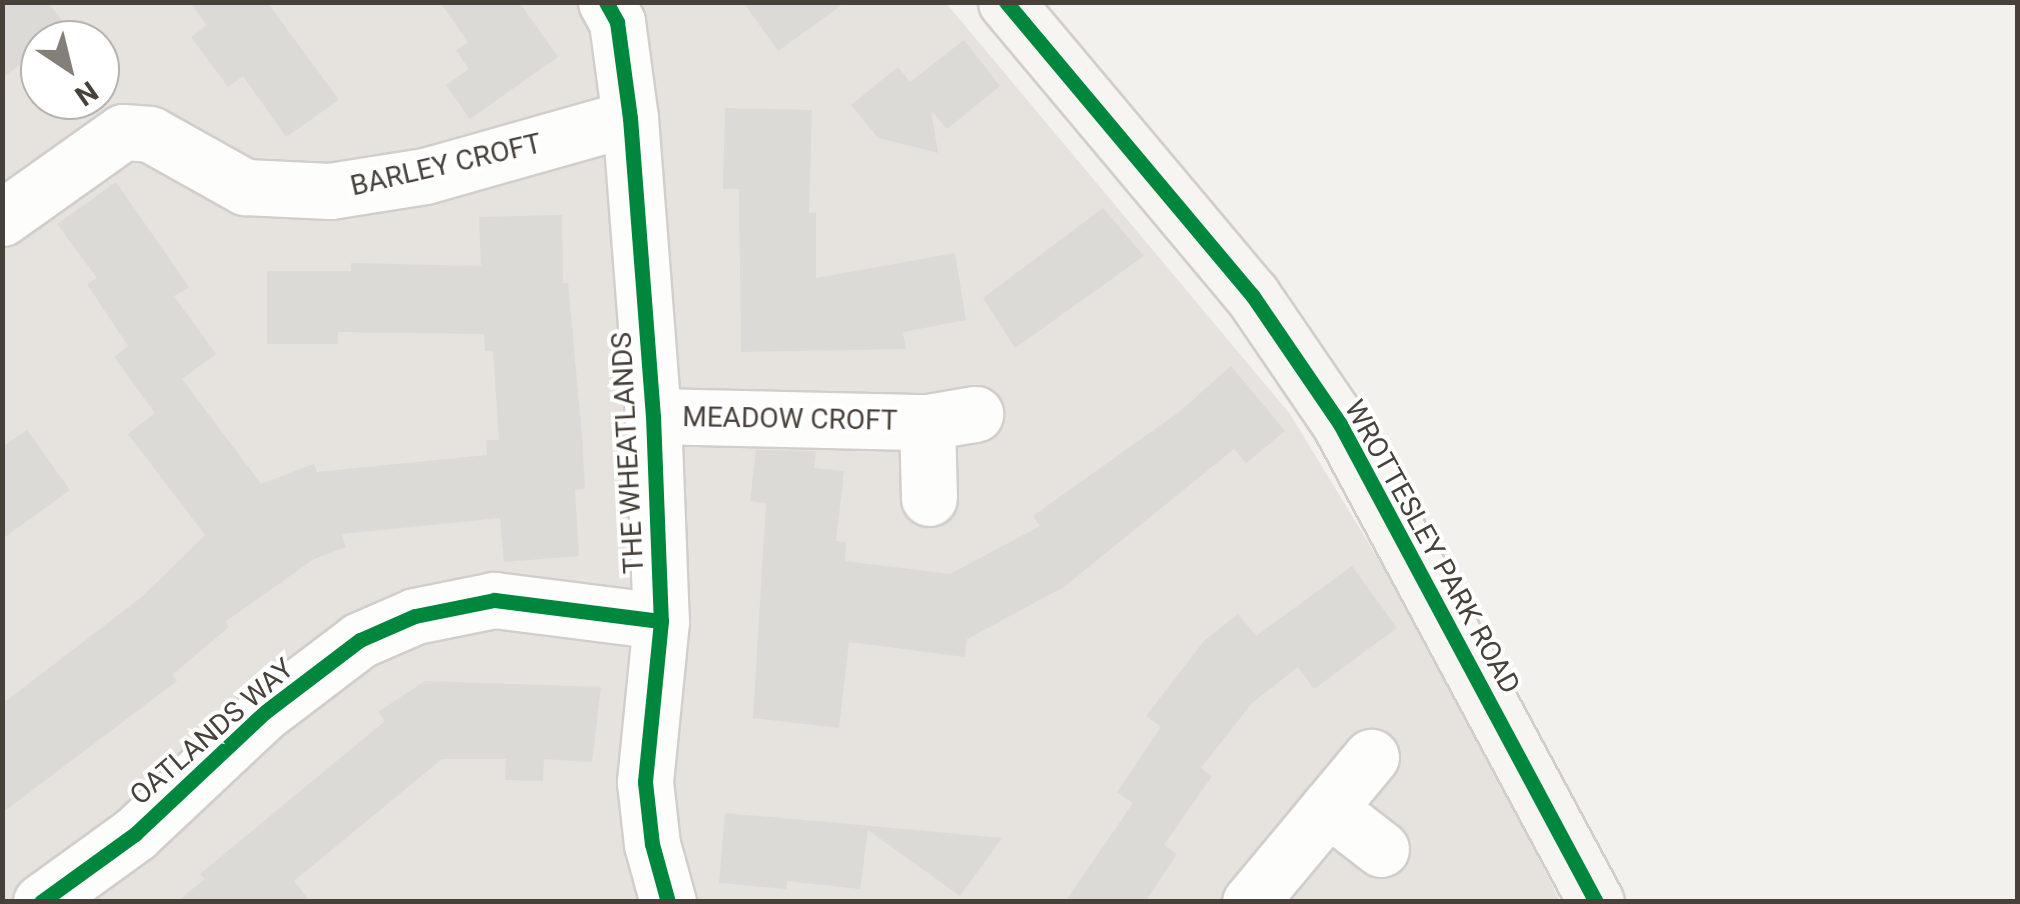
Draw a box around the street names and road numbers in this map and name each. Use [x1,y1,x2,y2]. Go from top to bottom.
street label: BARLEY CROFT [347,127,545,203]
street label: THE WHEATLANDS [605,331,651,575]
street label: WROTTESLEY PARK ROAD [1337,394,1527,700]
street label: MEADOW CROFT [682,400,898,438]
street label: OATLANDS WAY [123,652,301,812]

